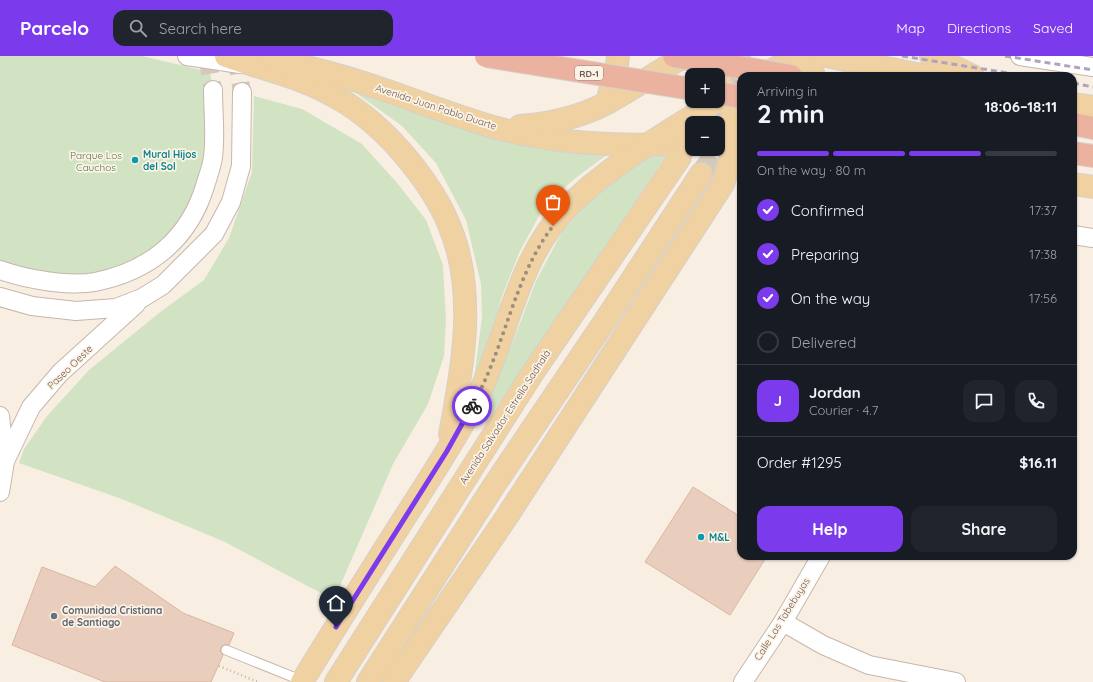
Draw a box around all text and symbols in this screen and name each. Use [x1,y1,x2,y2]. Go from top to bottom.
search box [113,10,393,46]
text: Parcelo [20,16,89,40]
icon: search [127,17,149,39]
text: Search here [159,19,242,38]
text: Map [896,19,925,37]
text: Directions [947,19,1011,37]
text: Saved [1033,19,1073,37]
road number: RD-1 [575,66,603,80]
map controls [685,68,725,156]
button: + [685,68,725,108]
street label: Avenida Juan Pablo Duarte [374,81,499,133]
text: Arriving in [757,83,817,99]
text: 2 min [757,97,825,130]
text: 18:06–18:11 [984,97,1057,116]
button: − [685,116,725,156]
place label: Mural Hijos del Sol [143,148,197,173]
park label: Parque Los Cauchos [70,149,122,174]
marker: Mural Hijos del Sol [130,155,140,165]
text: On the way · 80 m [757,162,866,178]
pin [536,185,570,226]
icon: bag [542,191,564,213]
icon: check [757,199,779,221]
text: Confirmed [791,201,864,220]
text: 17:37 [1030,202,1057,218]
icon: check [757,243,779,265]
text: Preparing [791,245,859,264]
text: 17:38 [1029,246,1057,262]
icon: check [757,287,779,309]
text: On the way [791,289,870,308]
text: 17:56 [1029,290,1057,306]
text: Delivered [791,333,856,352]
street label: Paseo Oeste [45,342,96,392]
street label: Avenida Salvador Estrella Sadhalá [457,347,553,487]
button: chat [963,380,1005,422]
button: phone [1015,380,1057,422]
text: Jordan [809,383,861,402]
courier [452,386,492,426]
text: J [774,391,782,410]
icon: bike [461,395,483,417]
text: Courier · 4.7 [809,402,878,418]
text: Order #1295 [757,453,842,472]
text: $16.11 [1019,453,1057,472]
button: Help [757,506,903,552]
button: Share [911,506,1057,552]
place label: M&L [709,531,730,544]
marker: M&L [696,532,706,542]
street label: Calle Las Tabebuyas [751,575,813,663]
pin [319,586,353,627]
icon: home [325,592,347,614]
place label: Comunidad Cristiana de Santiago [62,604,162,629]
marker: Comunidad Cristiana de Santiago [49,611,59,621]

